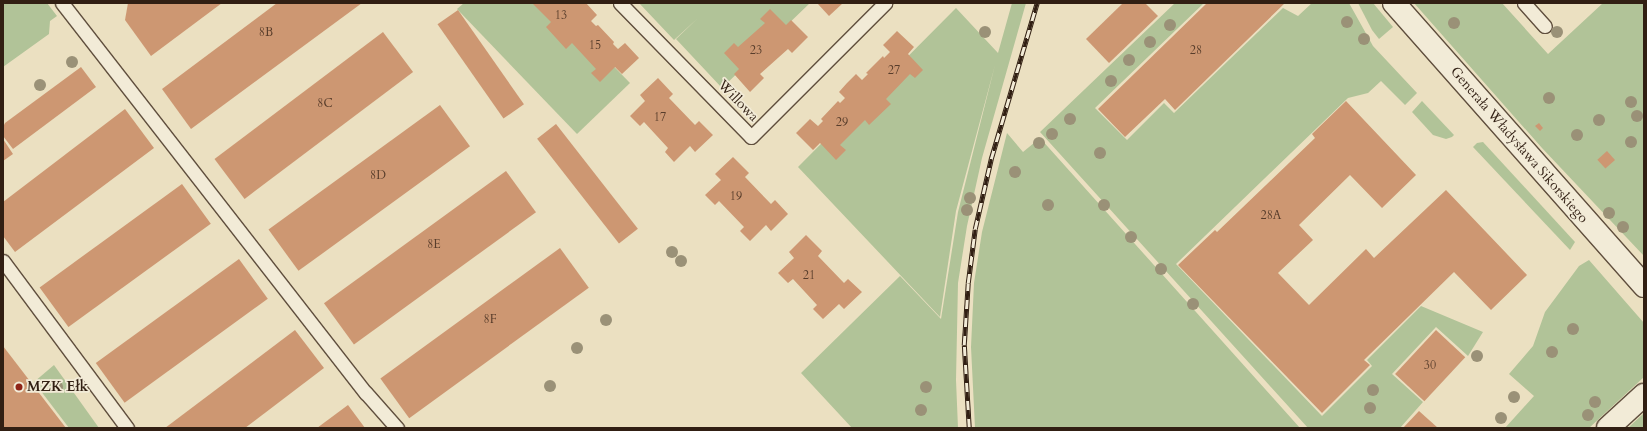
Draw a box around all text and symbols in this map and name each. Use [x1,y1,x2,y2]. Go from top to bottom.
house number: 13 [555,9,567,23]
house number: 8B [259,26,273,40]
house number: 15 [589,39,601,53]
house number: 23 [750,44,762,58]
house number: 28 [1190,44,1202,58]
street label: Generała Władysława Sikorskiego [1447,63,1591,227]
house number: 27 [888,64,900,78]
street label: Willowa [714,77,762,125]
house number: 8C [317,97,333,111]
house number: 17 [654,111,666,125]
house number: 29 [836,116,848,130]
house number: 8D [370,169,386,183]
house number: 19 [730,190,742,204]
house number: 28A [1261,209,1281,223]
house number: 8E [427,238,441,252]
house number: 21 [803,269,815,283]
house number: 8F [484,313,496,327]
house number: 30 [1424,359,1436,373]
place label: MZK Ełk [27,379,88,395]
marker: MZK Ełk [14,382,24,392]

